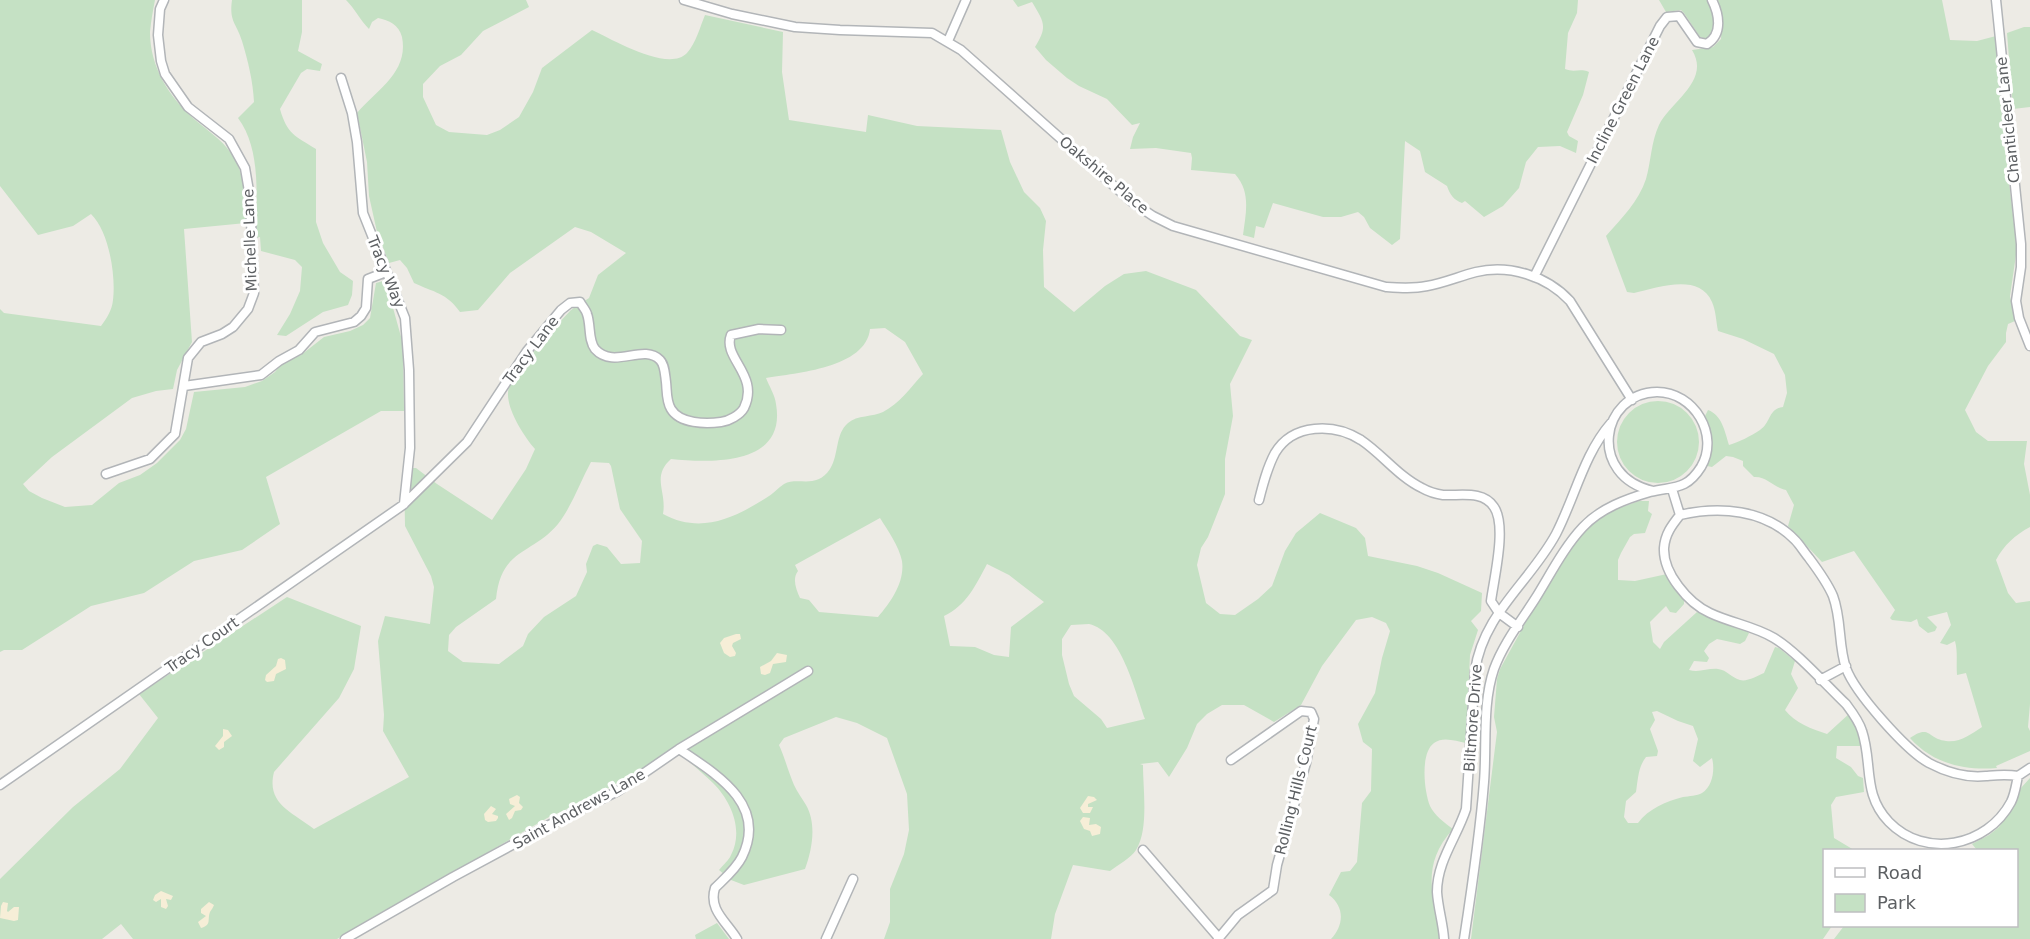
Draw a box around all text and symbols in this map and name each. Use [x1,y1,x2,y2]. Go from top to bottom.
street label: Incline Green Lane [1583,33,1663,167]
street label: Chanticleer Lane [1992,56,2024,184]
street label: Oakshire Place [1056,132,1152,218]
street label: Michelle Lane [239,188,261,292]
street label: Tracy Way [363,232,409,311]
street label: Tracy Lane [499,312,562,388]
street label: Tracy Court [161,613,242,677]
street label: Biltmore Drive [1460,663,1486,773]
street label: Rolling Hills Court [1271,723,1321,857]
street label: Saint Andrews Lane [510,765,648,853]
legend [1823,849,2018,927]
text: Road [1877,862,1922,883]
text: Park [1877,892,1916,913]

